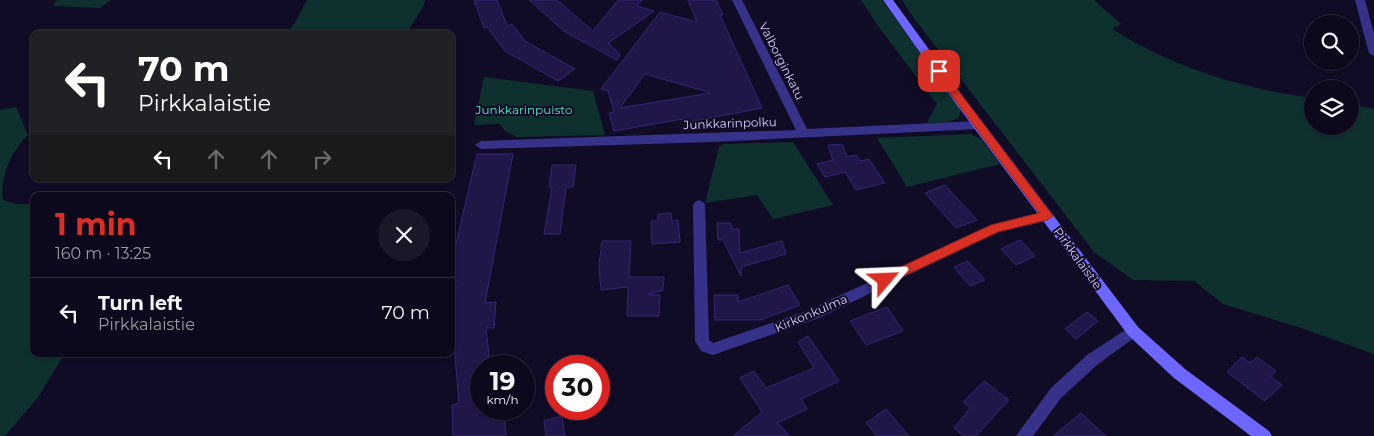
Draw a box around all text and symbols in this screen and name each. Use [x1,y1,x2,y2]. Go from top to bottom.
map controls [1304,15,1359,135]
button: search [1304,15,1359,70]
street label: Valborginkatu [756,20,808,102]
text: 70 m [138,47,229,90]
icon: left [55,50,120,115]
pin [918,50,960,92]
icon: arrive [925,57,953,85]
button: layers [1304,80,1359,135]
text: Pirkkalaistie [138,90,271,117]
park label: Junkkarinpuisto [474,102,573,117]
street label: Junkkarinpolku [682,114,777,132]
icon: left [149,145,177,173]
icon: ahead [202,145,230,173]
icon: ahead [255,145,283,173]
icon: right [308,145,336,173]
text: 1 min [55,206,136,243]
button: close [378,209,430,261]
street label: Pirkkalaistie [1051,224,1105,292]
text: 160 m · 13:25 [55,244,151,263]
position arrow [858,253,910,305]
street label: Kirkonkulma [773,291,849,335]
text: Turn left [98,292,183,315]
icon: left [55,299,83,327]
text: 70 m [381,301,430,324]
text: Pirkkalaistie [98,315,195,334]
speed limit sign: 30 [545,355,610,420]
text: 19 [490,366,515,396]
text: km/h [486,392,519,407]

